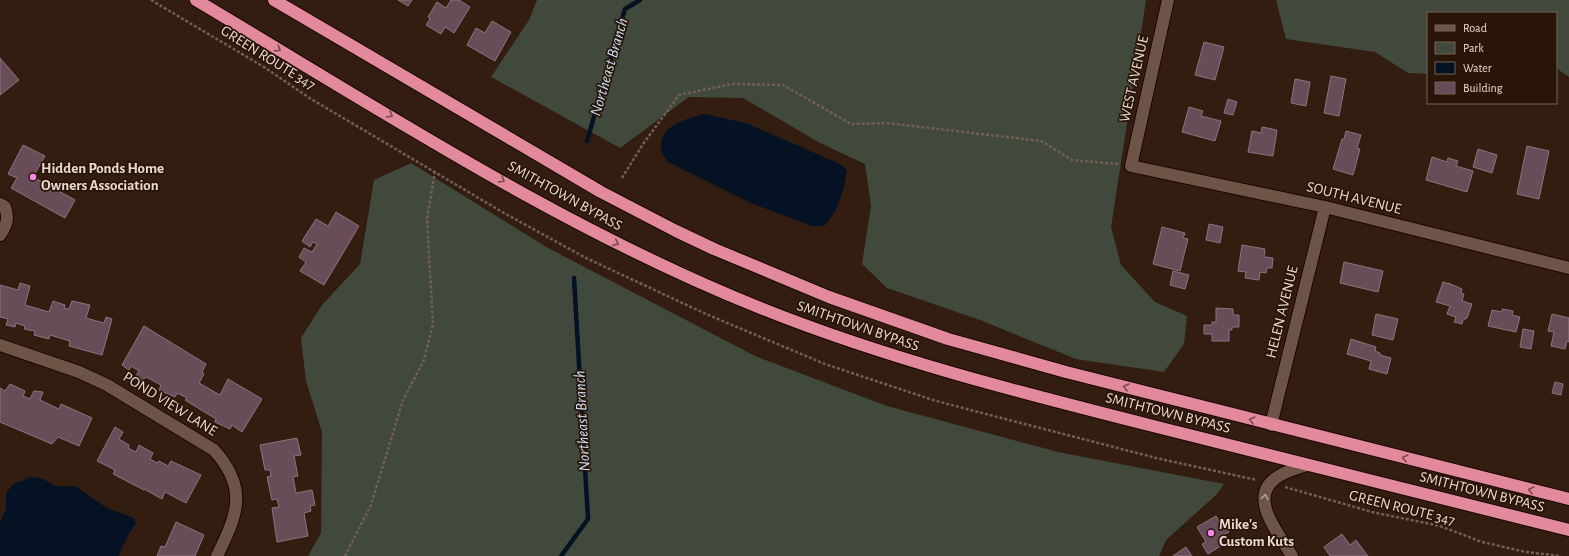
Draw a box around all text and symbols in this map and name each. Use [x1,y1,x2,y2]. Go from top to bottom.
legend [1427,12,1557,104]
water label: Northeast Branch [587,16,631,118]
text: Road [1463,22,1487,34]
street label: GREEN ROUTE 347 [218,23,318,93]
street label: WEST AVENUE [1117,34,1151,124]
text: Park [1463,42,1484,54]
one-way arrow [274,44,281,51]
text: Water [1463,62,1492,74]
text: Building [1463,82,1503,94]
one-way arrow [386,110,393,118]
street label: SMITHTOWN BYPASS [505,158,625,234]
place label: Hidden Ponds Home Owners Association [41,161,164,193]
marker: Hidden Ponds Home Owners Association [28,172,38,182]
one-way arrow [498,176,505,183]
street label: SOUTH AVENUE [1305,179,1403,217]
one-way arrow [612,238,620,246]
street label: HELEN AVENUE [1263,264,1301,360]
street label: SMITHTOWN BYPASS [795,298,921,354]
street label: POND VIEW LANE [120,369,220,439]
water label: Northeast Branch [571,370,593,472]
one-way arrow [1123,384,1129,392]
street label: SMITHTOWN BYPASS [1104,390,1232,436]
one-way arrow [1249,416,1256,425]
one-way arrow [1402,455,1408,463]
street label: SMITHTOWN BYPASS [1418,469,1546,515]
one-way arrow [1528,486,1535,495]
street label: GREEN ROUTE 347 [1348,488,1456,528]
one-way arrow [1260,494,1269,500]
place label: Mike's Custom Kuts [1219,517,1294,549]
marker: Mike's Custom Kuts [1206,528,1216,538]

